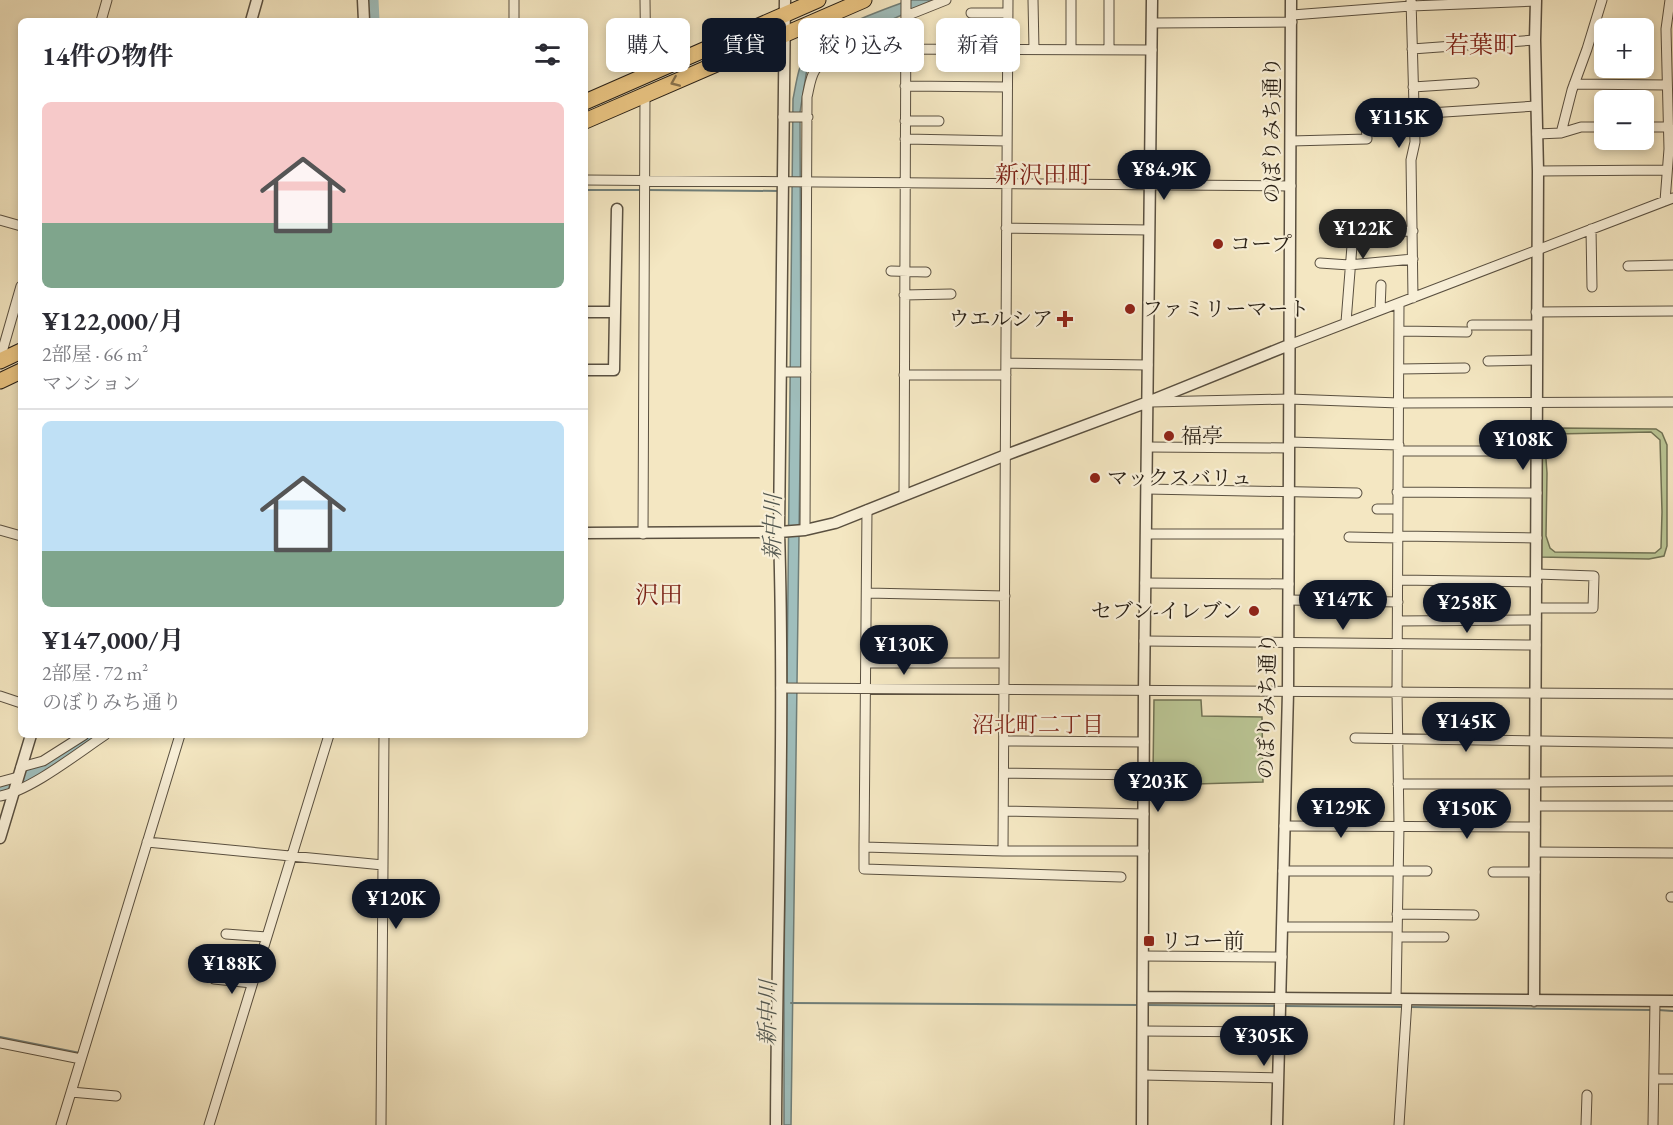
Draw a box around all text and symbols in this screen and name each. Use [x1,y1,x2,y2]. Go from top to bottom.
chip: 購入 [606,18,690,72]
chip: 賃貸 [702,18,786,72]
chip: 絞り込み [798,18,924,72]
chip: 新着 [936,18,1020,72]
map controls [1594,18,1654,150]
button: + [1594,18,1654,78]
district label: 若葉町 [1445,29,1517,60]
icon: filters [531,38,564,71]
text: 14件の物件 [42,39,174,73]
street label: のぼりみち通り [1258,57,1285,204]
one-way arrow [671,75,682,87]
button: − [1594,90,1654,150]
pin: ¥115K [1357,98,1441,149]
text: ¥115K [1369,104,1429,130]
icon: home [249,141,357,249]
pin: ¥84.9K [1115,150,1213,201]
text: ¥84.9K [1132,156,1197,182]
district label: 新沢田町 [995,159,1091,190]
pin: ¥122K [1321,209,1405,260]
text: ¥122K [1333,215,1393,241]
place label: コープ [1230,230,1292,257]
marker: コープ [1211,237,1225,251]
place label: ファミリーマート [1142,295,1310,322]
marker: ファミリーマート [1123,302,1137,316]
text: ¥122,000/月 [42,304,184,338]
place label: ウエルシア [949,305,1053,332]
marker: ウエルシア [1058,312,1072,326]
text: 2部屋 · 66 m² [42,341,148,367]
text: マンション [42,370,141,396]
pin: ¥108K [1481,420,1565,471]
place label: 福亭 [1181,422,1223,449]
text: ¥108K [1493,426,1553,452]
marker: 福亭 [1162,429,1176,443]
icon: home [249,460,357,568]
place label: マックスバリュ [1107,464,1252,491]
marker: マックスバリュ [1088,471,1102,485]
water label: 新中川 [757,492,788,560]
district label: 沢田 [635,579,683,610]
pin: ¥147K [1301,580,1385,631]
pin: ¥258K [1425,583,1509,634]
text: ¥147K [1313,586,1373,612]
text: ¥258K [1437,589,1497,615]
place label: セブン-イレブン [1091,597,1242,624]
marker: セブン-イレブン [1247,604,1261,618]
text: ¥147,000/月 [42,623,184,657]
pin: ¥130K [862,625,946,676]
text: ¥130K [874,631,934,657]
street label: のぼりみち通り [1252,632,1281,780]
text: 2部屋 · 72 m² [42,660,148,686]
text: のぼりみち通り [42,689,182,715]
pin: ¥145K [1424,702,1508,753]
text: ¥145K [1436,708,1496,734]
district label: 沼北町二丁目 [972,710,1104,739]
pin: ¥203K [1116,762,1200,813]
text: ¥203K [1128,768,1188,794]
pin: ¥129K [1299,788,1383,839]
pin: ¥150K [1425,789,1509,840]
text: ¥129K [1311,794,1371,820]
text: ¥150K [1437,795,1497,821]
pin: ¥120K [354,879,438,930]
text: ¥120K [366,885,426,911]
place label: リコー前 [1161,927,1245,954]
marker: リコー前 [1142,934,1156,948]
pin: ¥188K [190,944,274,995]
text: ¥188K [202,950,262,976]
water label: 新中川 [752,978,783,1046]
pin: ¥305K [1222,1016,1306,1067]
text: ¥305K [1234,1022,1294,1048]

